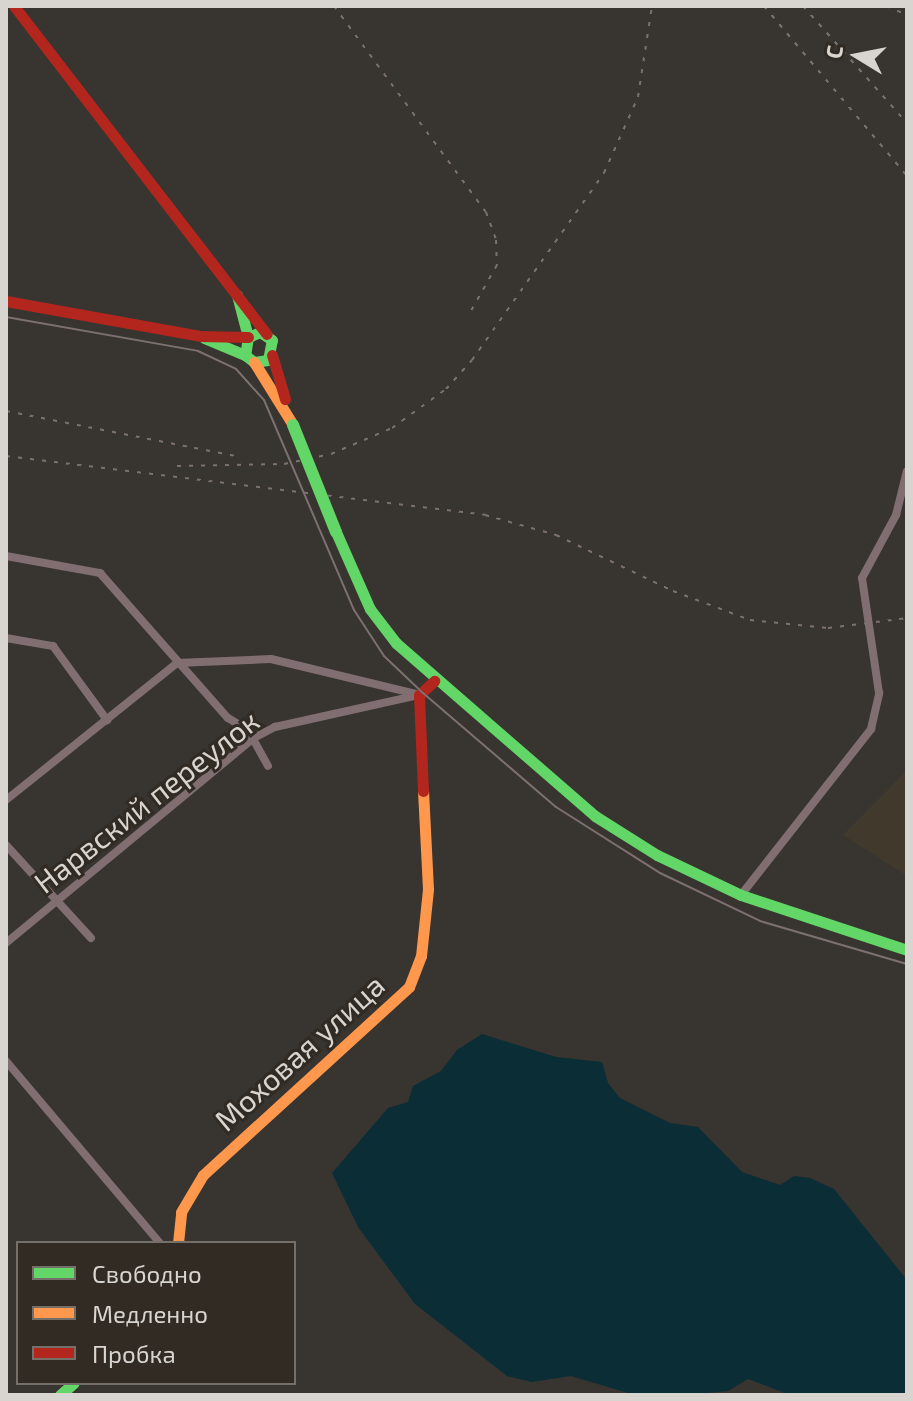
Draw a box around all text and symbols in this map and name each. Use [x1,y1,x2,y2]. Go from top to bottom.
north arrow [817,16,897,96]
text: С [819,43,847,60]
street label: Нарвский переулок [26,702,266,900]
street label: Моховая улица [207,966,391,1138]
legend [16,1241,296,1385]
text: Свободно [92,1259,202,1288]
text: Медленно [92,1299,208,1328]
text: Пробка [92,1339,176,1368]

